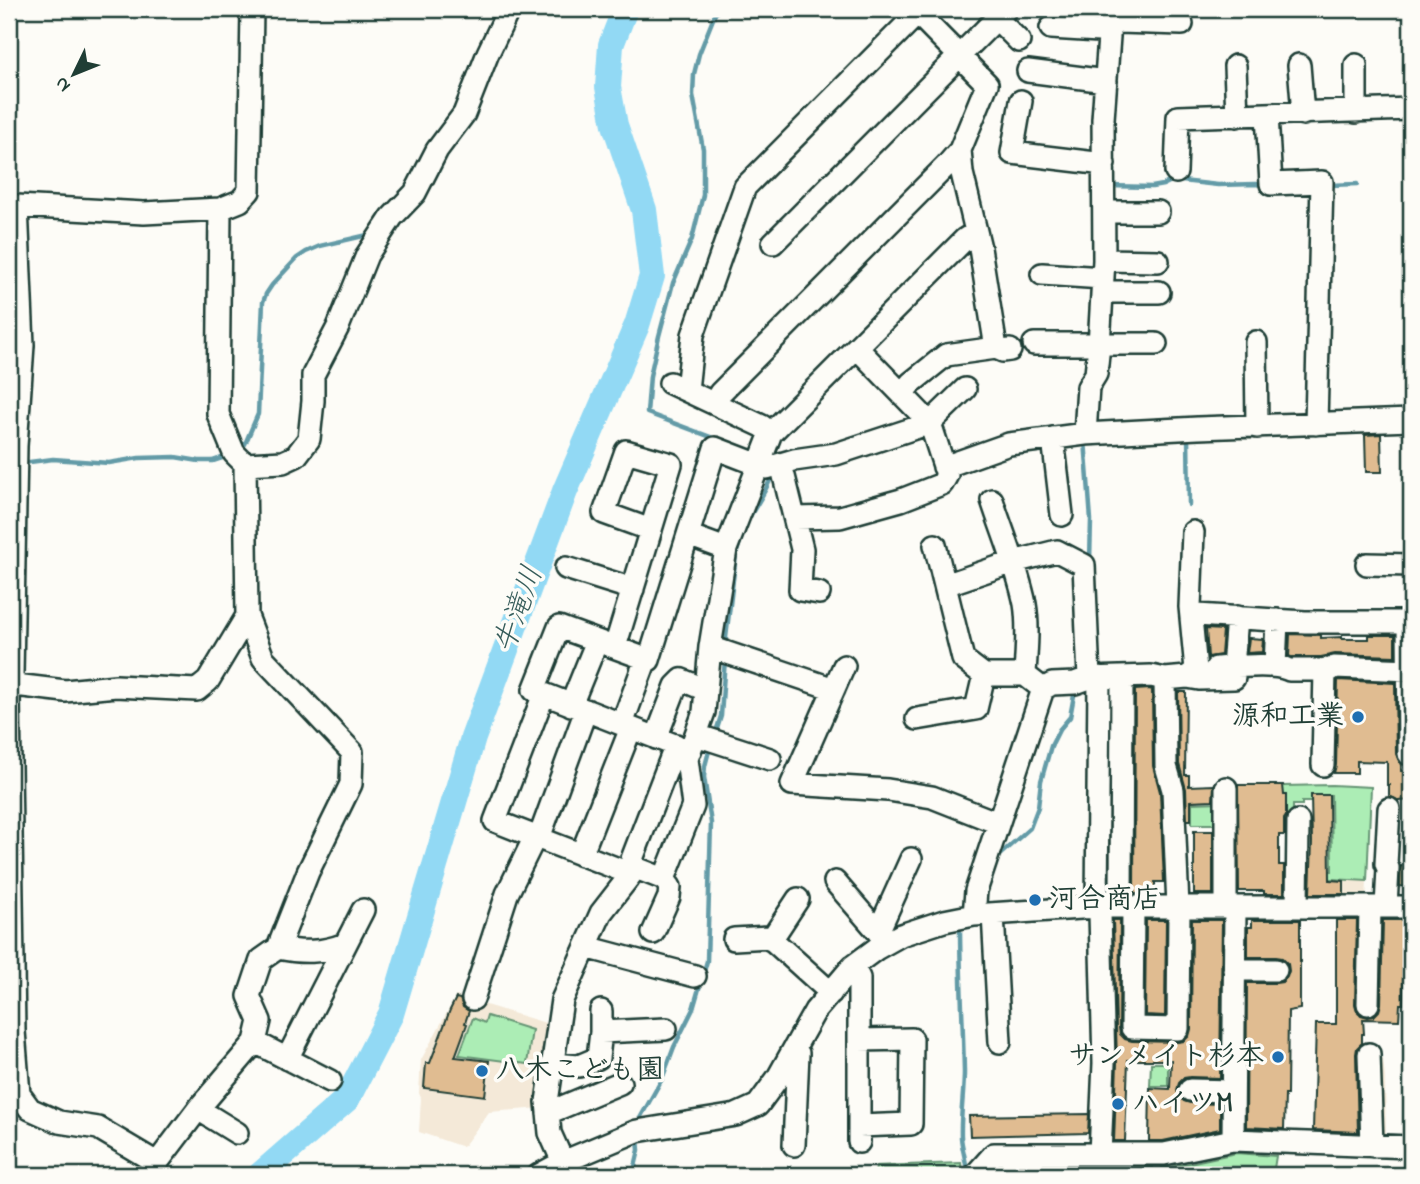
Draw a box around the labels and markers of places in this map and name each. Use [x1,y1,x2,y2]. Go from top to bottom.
place label: 源和工業 [1232,697,1344,738]
marker: 源和工業 [1350,709,1366,725]
place label: 河合商店 [1049,880,1161,921]
marker: 河合商店 [1027,892,1043,908]
place label: サンメイト杉本 [1068,1037,1264,1078]
marker: サンメイト杉本 [1270,1049,1286,1065]
place label: 八木こども園 [496,1051,664,1092]
marker: 八木こども園 [474,1063,490,1079]
place label: ハイツM [1132,1084,1233,1125]
marker: ハイツM [1110,1096,1126,1112]

